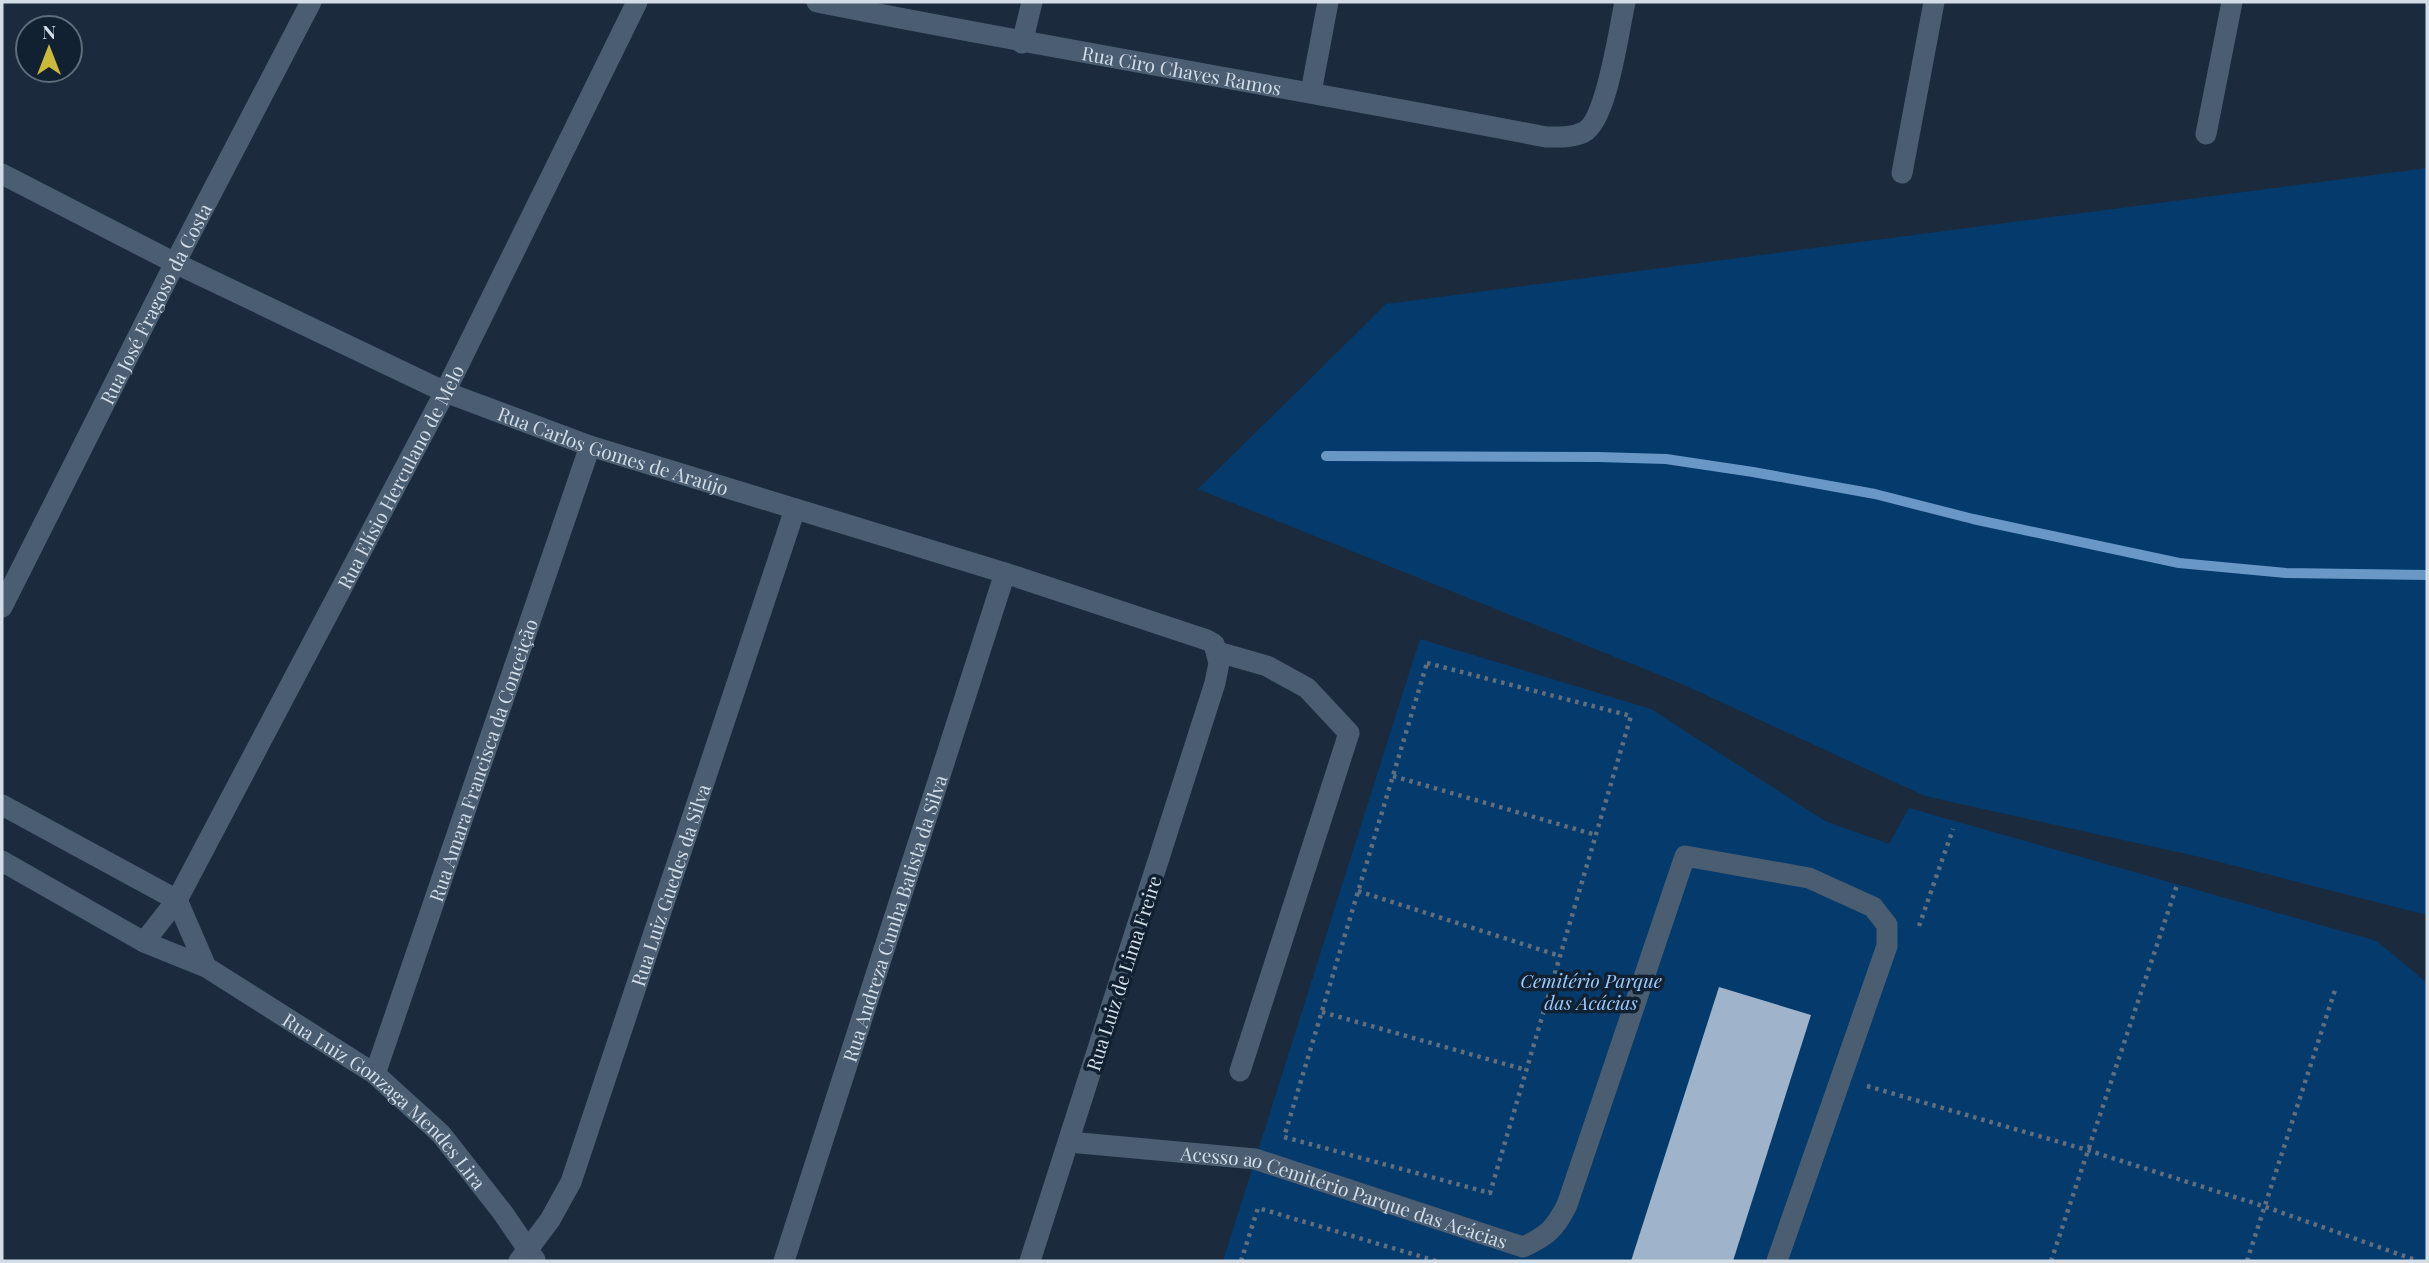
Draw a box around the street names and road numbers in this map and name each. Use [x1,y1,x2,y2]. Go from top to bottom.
street label: Rua Ciro Chaves Ramos [1080,39,1284,101]
street label: Rua José Fragoso da Costa [93,198,217,408]
street label: Rua Elísio Herculano de Melo [331,360,469,593]
street label: Rua Carlos Gomes de Araújo [494,400,732,501]
street label: Rua Amara Francisca da Conceição [422,615,543,905]
street label: Rua Andreza Cunha Batista da Silva [836,771,953,1065]
street label: Rua Luiz Guedes da Silva [624,780,716,989]
street label: Rua Luiz de Lima Freire [1079,872,1167,1074]
street label: Rua Luiz Gonzaga Mendes Lira [278,1006,493,1195]
street label: Acesso ao Cemitério Parque das Acácias [1179,1139,1511,1254]

